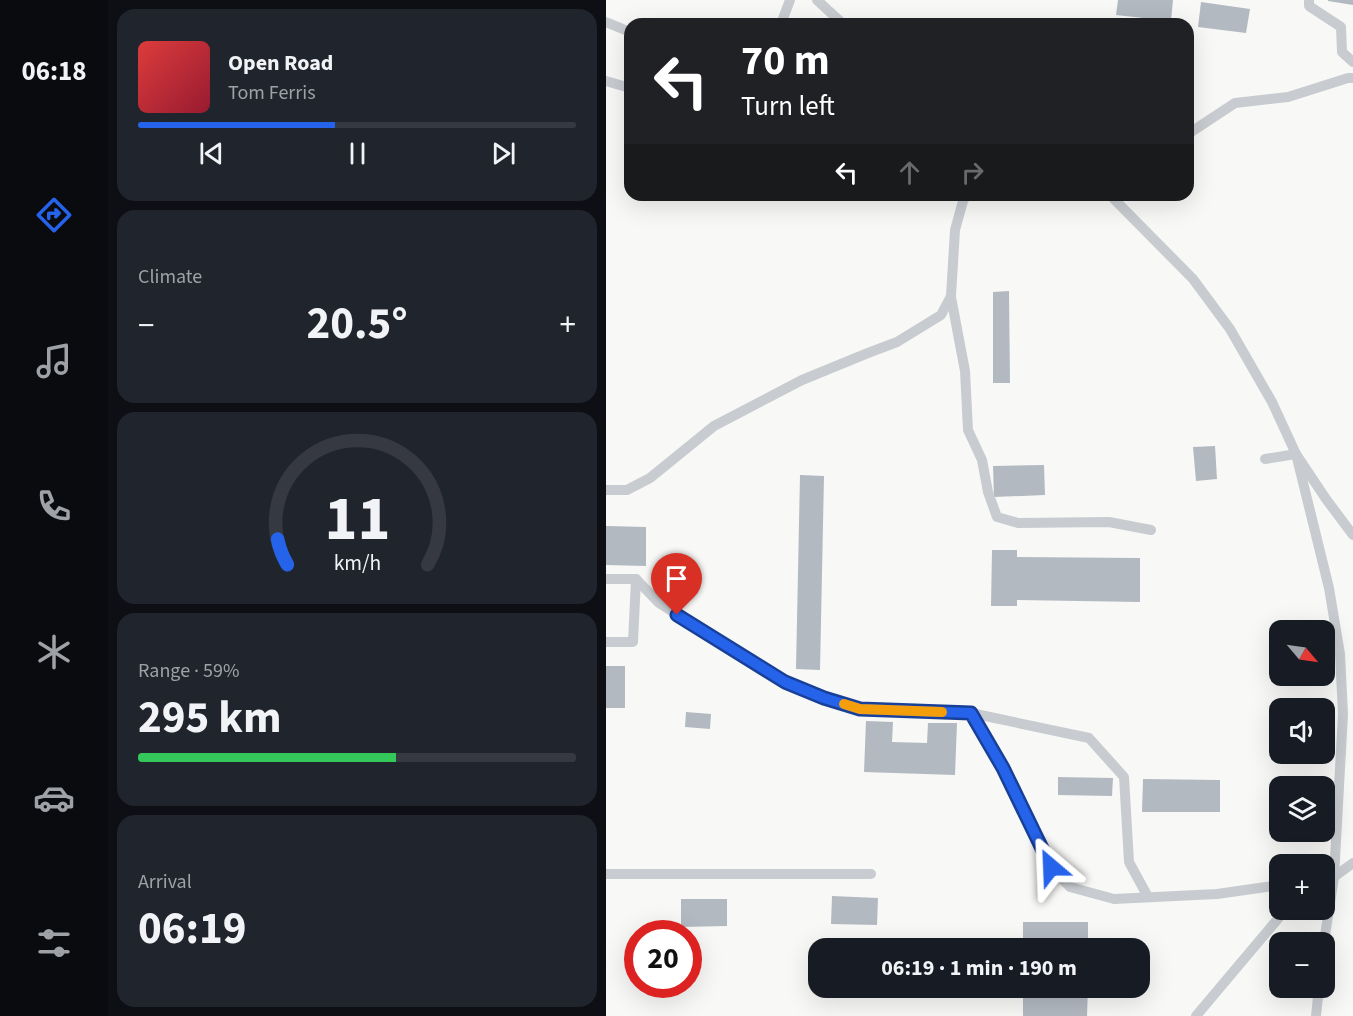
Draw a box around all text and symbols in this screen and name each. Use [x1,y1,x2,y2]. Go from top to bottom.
text: 70 m [741,31,830,91]
icon: left [642,42,720,120]
text: Open Road [228,47,333,79]
text: 06:18 [21,52,87,91]
text: Tom Ferris [228,79,316,107]
text: Turn left [741,87,835,126]
icon: previous [195,137,228,170]
icon: pause [341,137,374,170]
icon: next [487,137,520,170]
icon: left [830,156,863,189]
icon: ahead [893,156,926,189]
icon: right [956,156,989,189]
icon: directions [33,194,75,236]
text: Climate [138,263,202,291]
text: 20.5° [306,292,408,356]
text: − [138,302,154,349]
text: + [560,302,576,349]
icon: music [33,340,75,382]
text: 11 [324,475,390,564]
icon: phone [33,485,75,527]
text: km/h [333,548,381,579]
pin [651,553,702,615]
icon: arrive [660,562,693,595]
north arrow [1269,620,1335,686]
map controls [1269,620,1335,998]
icon: climate [33,631,75,673]
text: Range · 59% [138,657,239,685]
text: 295 km [138,686,282,750]
button: sound [1269,698,1335,764]
button: layers [1269,776,1335,842]
icon: car [33,777,75,819]
position arrow [1019,835,1083,899]
button: + [1269,854,1335,920]
text: Arrival [138,868,192,896]
text: 06:19 [138,897,247,961]
speed limit sign: 20 [624,920,702,998]
icon: filters [33,922,75,964]
button: − [1269,932,1335,998]
text: 06:19 · 1 min · 190 m [881,952,1077,984]

